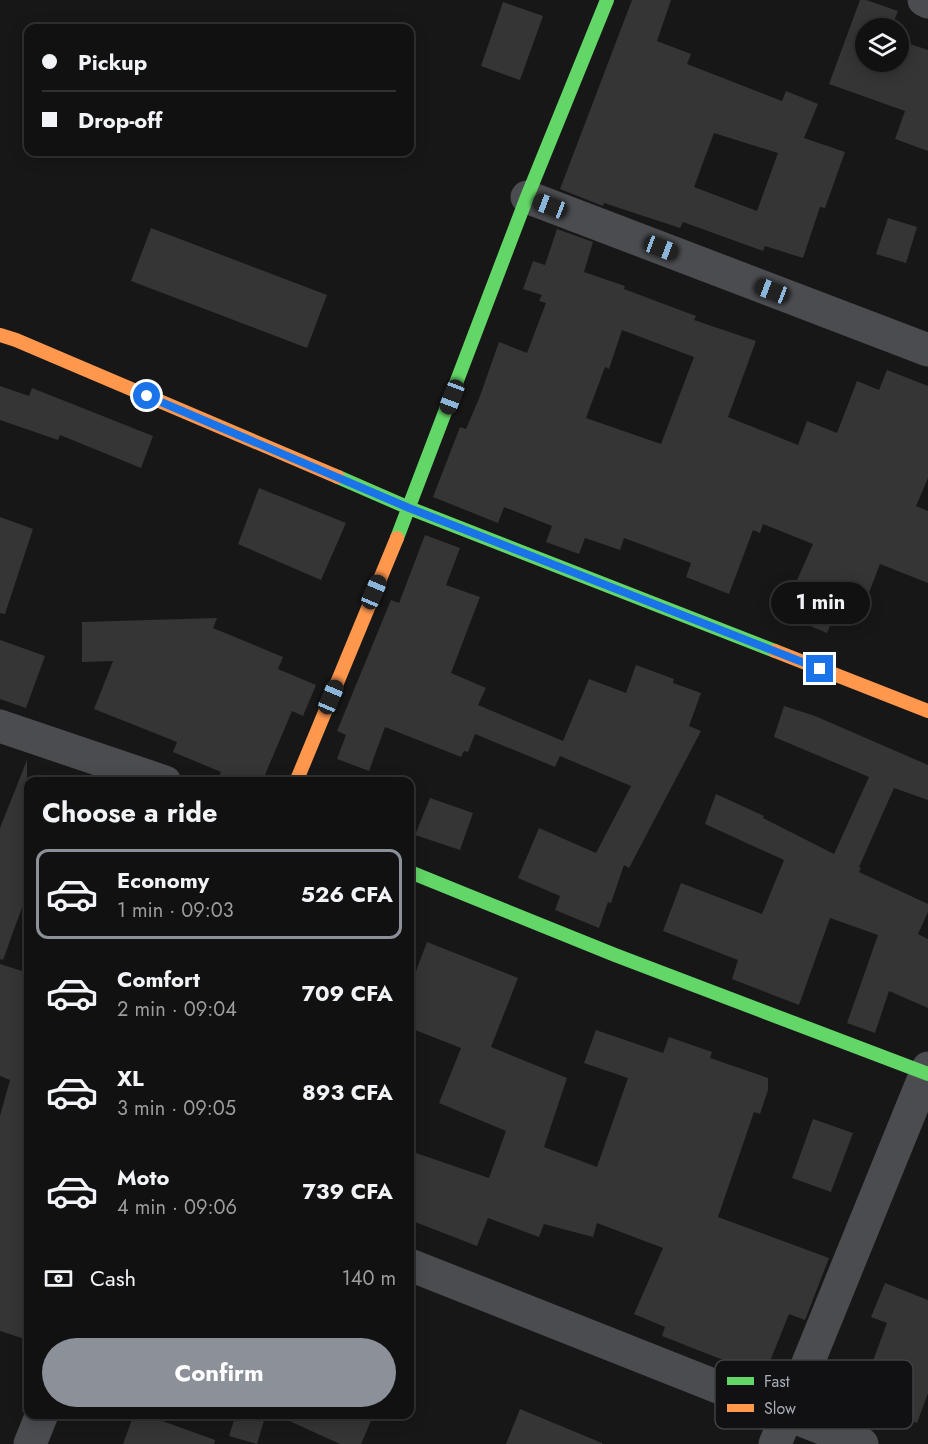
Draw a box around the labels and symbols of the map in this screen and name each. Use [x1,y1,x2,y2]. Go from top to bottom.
car [530,191,570,221]
car [641,233,681,263]
car [752,276,792,306]
car [437,377,467,417]
route start [133,382,160,409]
car [359,572,389,612]
callout: 1 min [770,582,870,624]
route end [806,655,833,682]
car [316,677,346,717]
legend [715,1360,913,1429]
text: Fast [764,1370,790,1393]
text: Slow [764,1397,796,1420]

